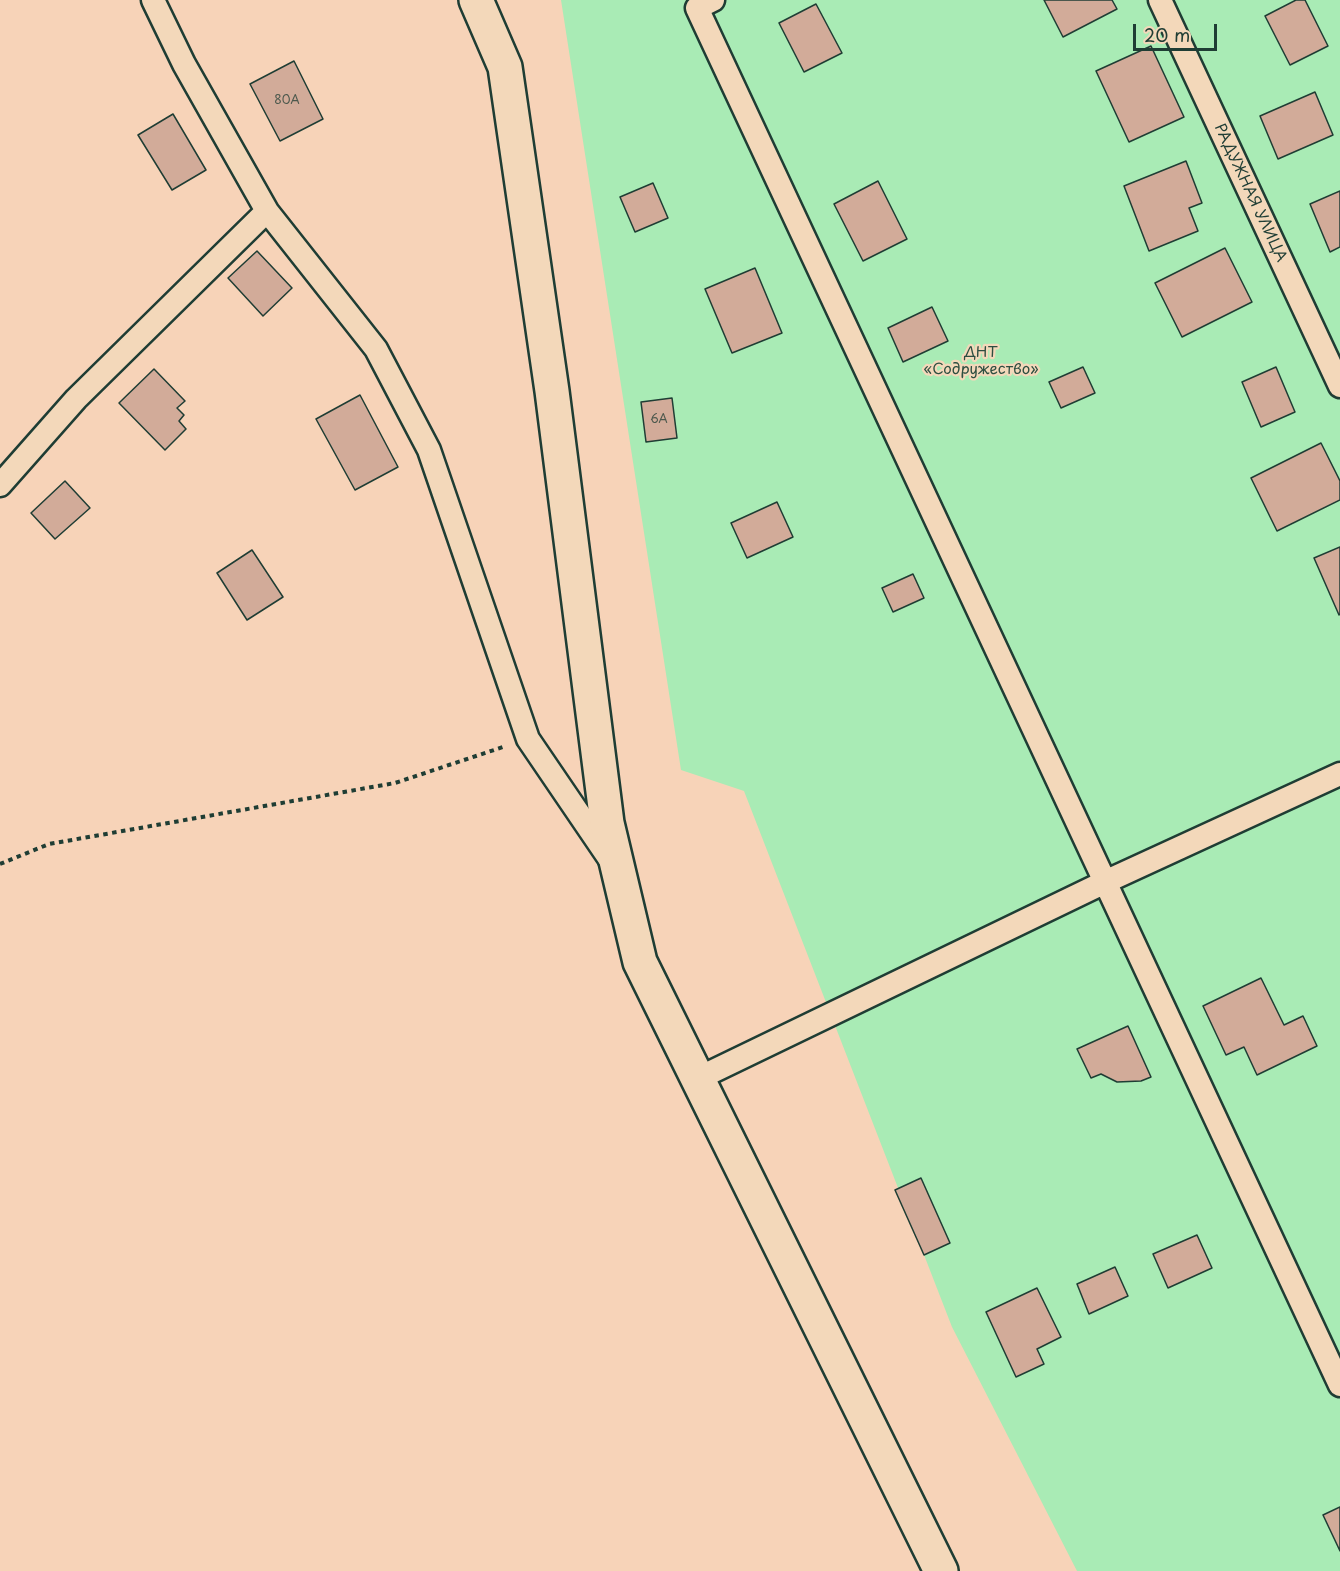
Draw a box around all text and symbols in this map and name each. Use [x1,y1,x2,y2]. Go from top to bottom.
scale bar [1136,12,1220,50]
text: 20 m [1144,21,1190,48]
house number: 80А [274,94,300,108]
street label: РАДУЖНАЯ УЛИЦА [1210,121,1290,265]
park label: ДНТ «Содружество» [923,344,1039,379]
house number: 6А [650,413,668,427]

